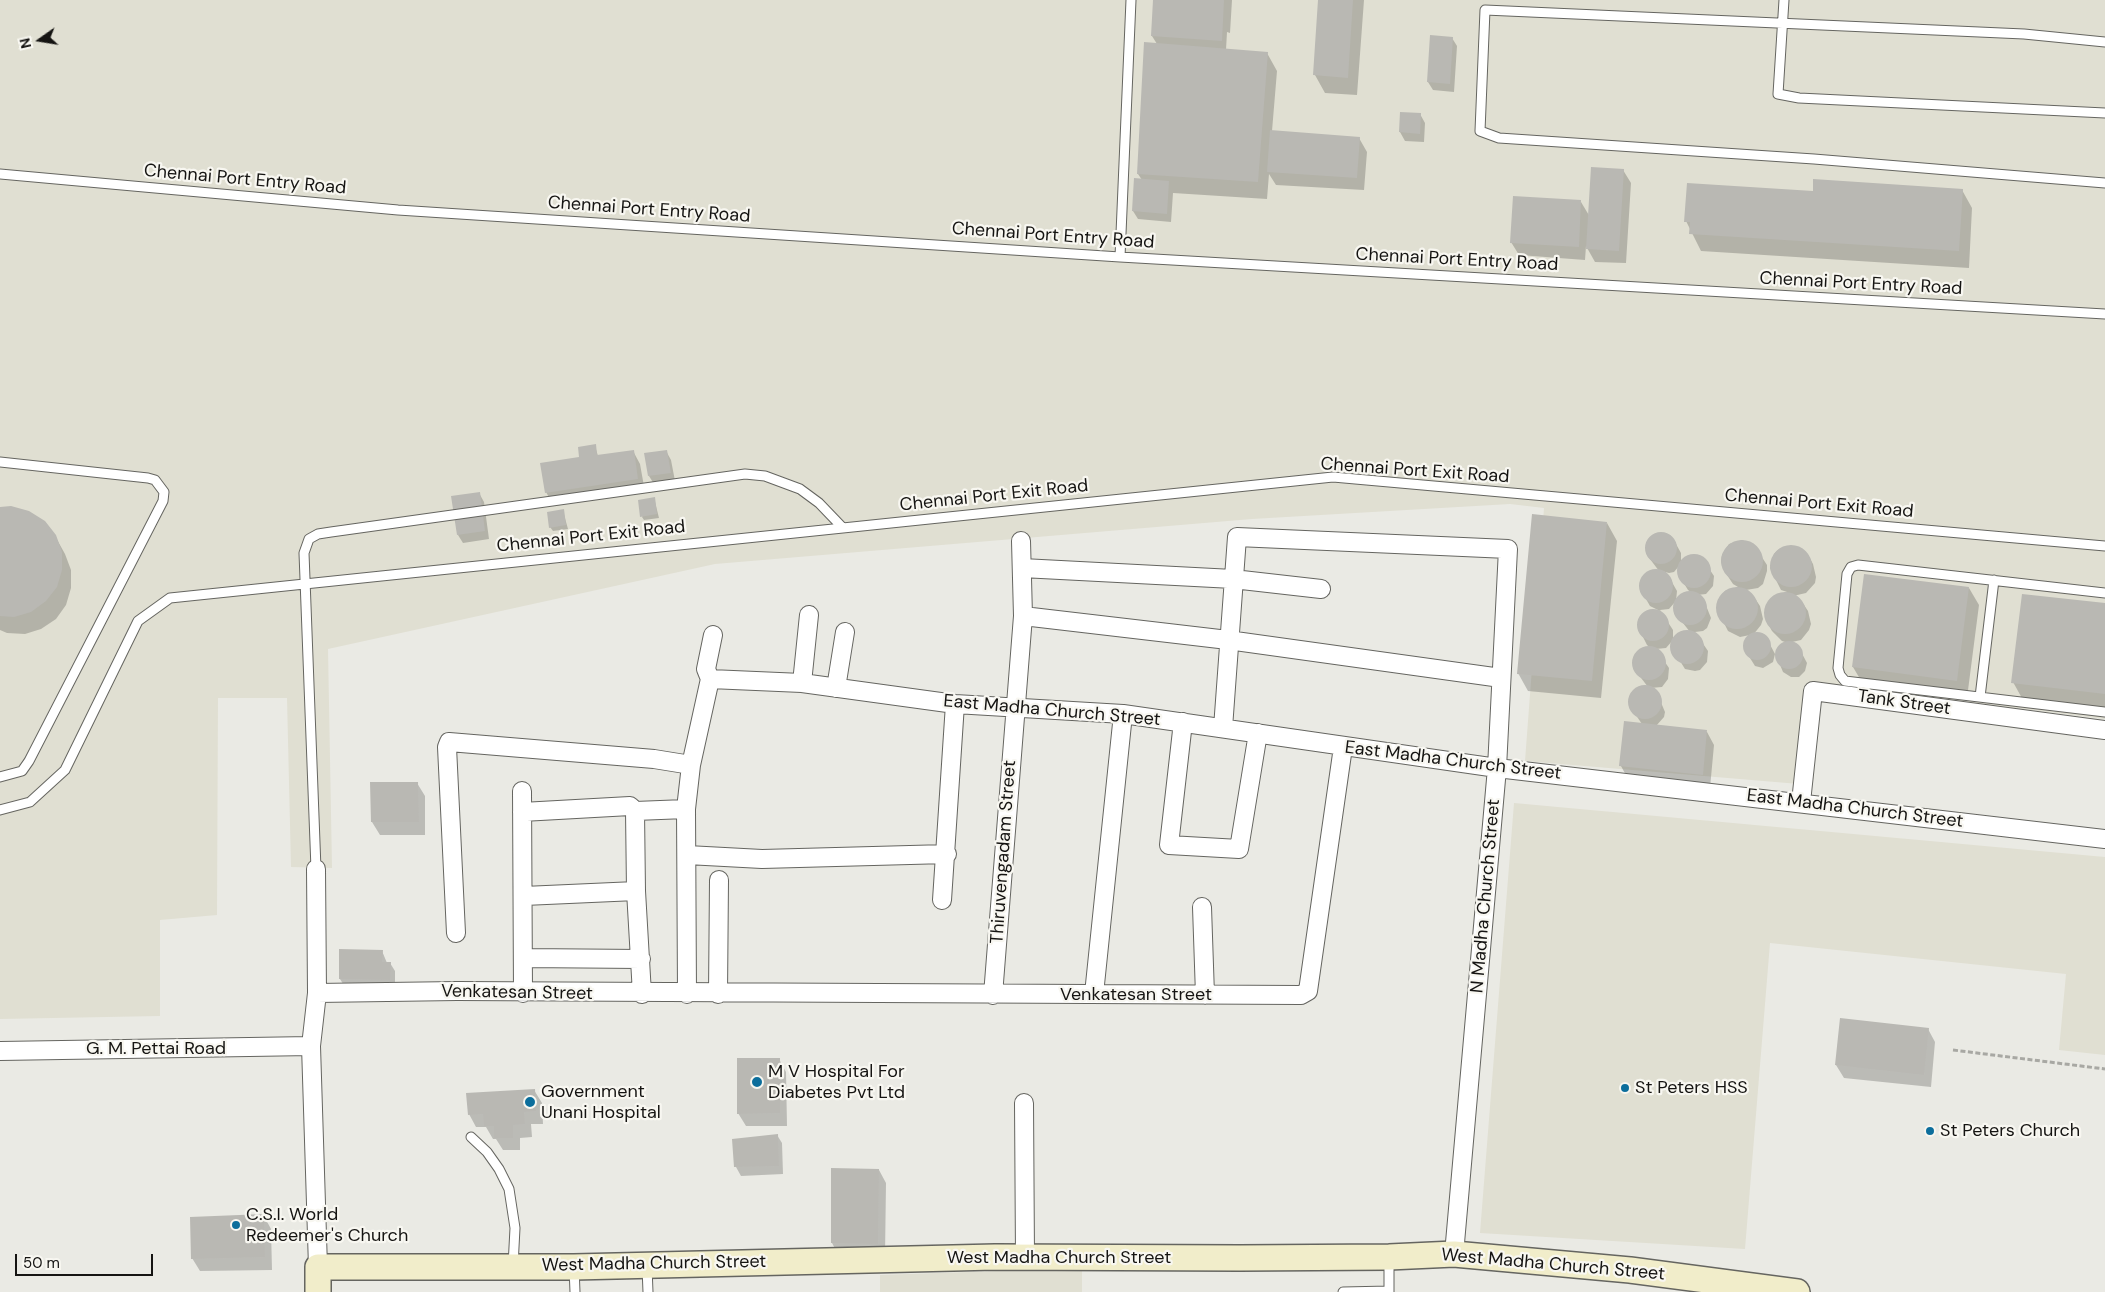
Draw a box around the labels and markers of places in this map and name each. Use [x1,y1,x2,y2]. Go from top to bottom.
place label: M V Hospital For Diabetes Pvt Ltd [768,1061,905,1104]
marker: M V Hospital For Diabetes Pvt Ltd [750,1075,764,1089]
place label: St Peters HSS [1635,1077,1748,1099]
place label: Government Unani Hospital [541,1081,661,1124]
marker: St Peters HSS [1619,1082,1631,1094]
marker: Government Unani Hospital [523,1095,537,1109]
place label: St Peters Church [1940,1120,2080,1142]
marker: St Peters Church [1924,1125,1936,1137]
place label: C.S.I. World Redeemer's Church [246,1204,408,1246]
marker: C.S.I. World Redeemer's Church [230,1219,242,1231]

